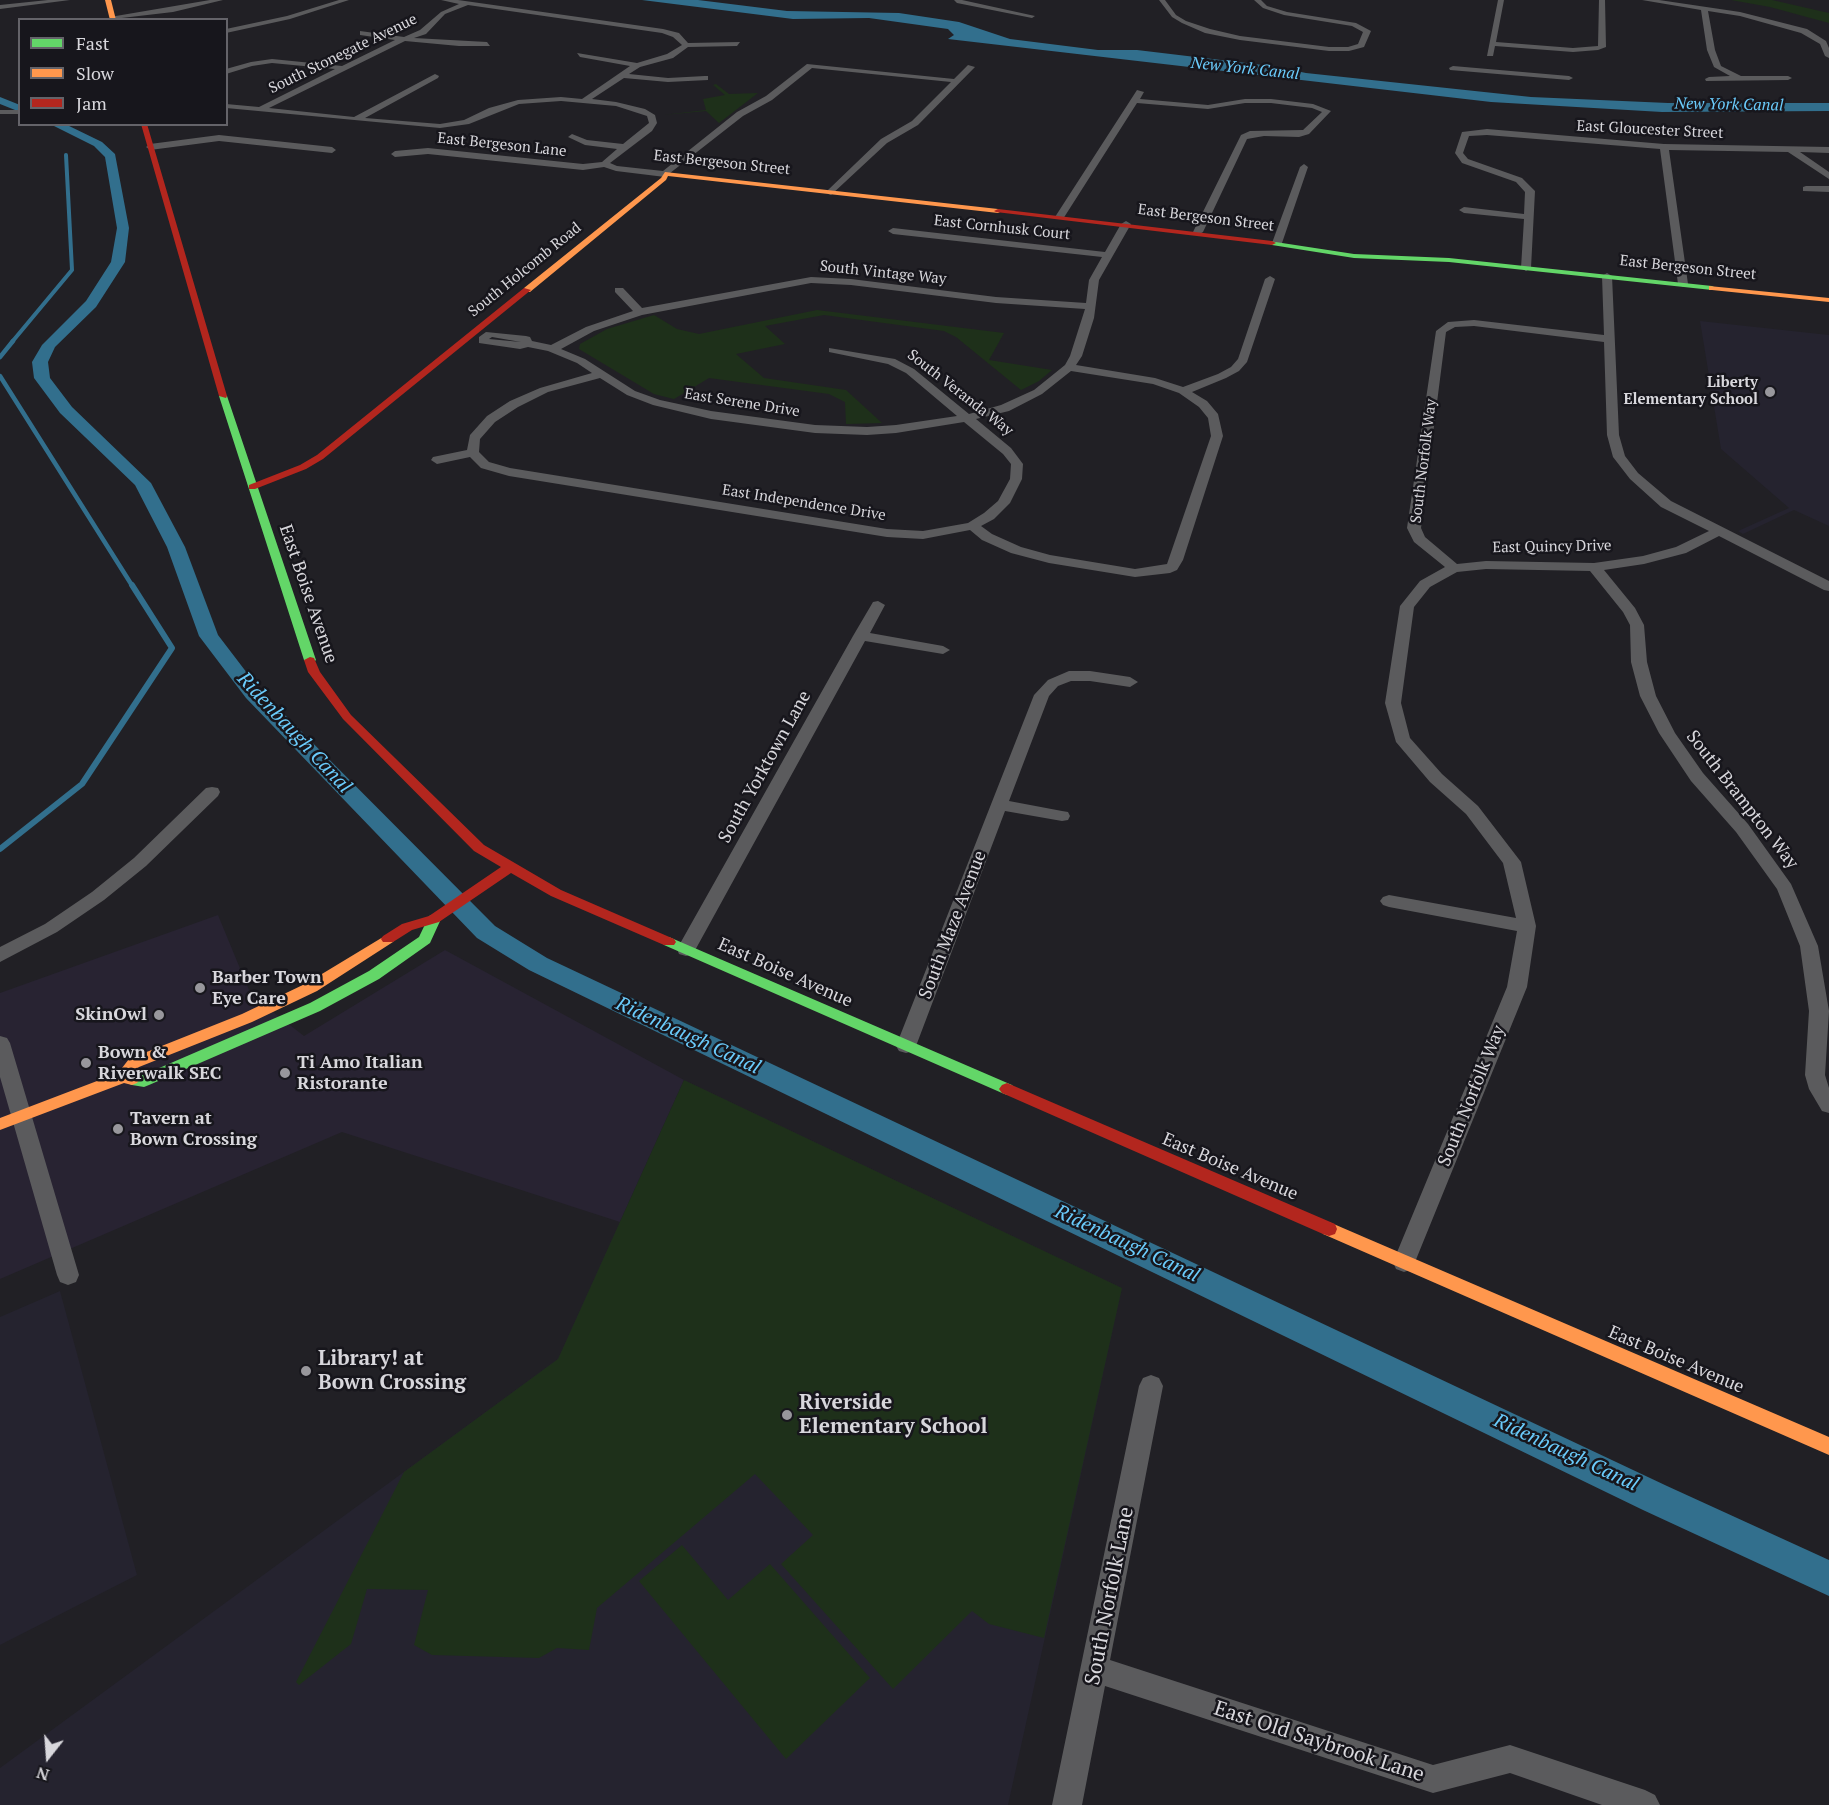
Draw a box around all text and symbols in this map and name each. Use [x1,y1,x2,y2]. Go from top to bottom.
street label: South Stonegate Avenue [266,10,420,98]
legend [18,18,228,126]
text: Fast [76,31,109,55]
water label: New York Canal [1190,54,1300,84]
text: Slow [76,61,114,85]
text: Jam [76,91,107,115]
water label: New York Canal [1674,94,1784,116]
street label: East Gloucester Street [1576,117,1724,143]
street label: East Bergeson Lane [437,129,567,161]
street label: East Bergeson Street [653,147,791,179]
street label: East Bergeson Street [1137,201,1275,235]
street label: East Cornhusk Court [933,212,1071,244]
street label: South Holcomb Road [465,219,585,321]
street label: East Bergeson Street [1619,252,1757,284]
street label: South Vintage Way [819,257,947,289]
street label: South Veranda Way [903,346,1017,440]
place label: Liberty Elementary School [1623,374,1758,409]
street label: East Serene Drive [683,385,801,421]
marker: Liberty Elementary School [1763,385,1777,399]
street label: South Norfolk Way [1407,398,1441,524]
street label: East Independence Drive [721,481,887,525]
street label: East Boise Avenue [274,522,342,666]
street label: East Quincy Drive [1492,537,1612,557]
water label: Ridenbaugh Canal [232,667,356,799]
street label: South Yorktown Lane [714,687,816,847]
street label: South Brampton Way [1681,727,1803,873]
street label: South Maze Avenue [915,848,991,1002]
street label: East Boise Avenue [714,934,856,1012]
place label: Barber Town Eye Care [212,967,322,1010]
marker: Barber Town Eye Care [193,981,207,995]
water label: Ridenbaugh Canal [612,992,764,1080]
place label: SkinOwl [75,1004,147,1026]
marker: SkinOwl [152,1008,166,1022]
street label: South Norfolk Way [1434,1022,1510,1170]
place label: Bown & Riverwalk SEC [98,1042,222,1084]
place label: Ti Amo Italian Ristorante [297,1052,423,1094]
marker: Bown & Riverwalk SEC [79,1056,93,1070]
marker: Ti Amo Italian Ristorante [278,1066,292,1080]
place label: Tavern at Bown Crossing [130,1108,257,1150]
marker: Tavern at Bown Crossing [111,1122,125,1136]
street label: East Boise Avenue [1159,1129,1301,1205]
water label: Ridenbaugh Canal [1051,1200,1203,1288]
street label: East Boise Avenue [1605,1322,1747,1398]
place label: Library! at Bown Crossing [318,1346,466,1396]
marker: Library! at Bown Crossing [299,1364,313,1378]
place label: Riverside Elementary School [799,1390,987,1440]
marker: Riverside Elementary School [780,1408,794,1422]
water label: Ridenbaugh Canal [1490,1409,1642,1497]
street label: South Norfolk Lane [1080,1505,1140,1687]
street label: East Old Saybrook Lane [1211,1696,1427,1788]
north arrow [18,1727,78,1787]
text: N [34,1762,52,1787]

